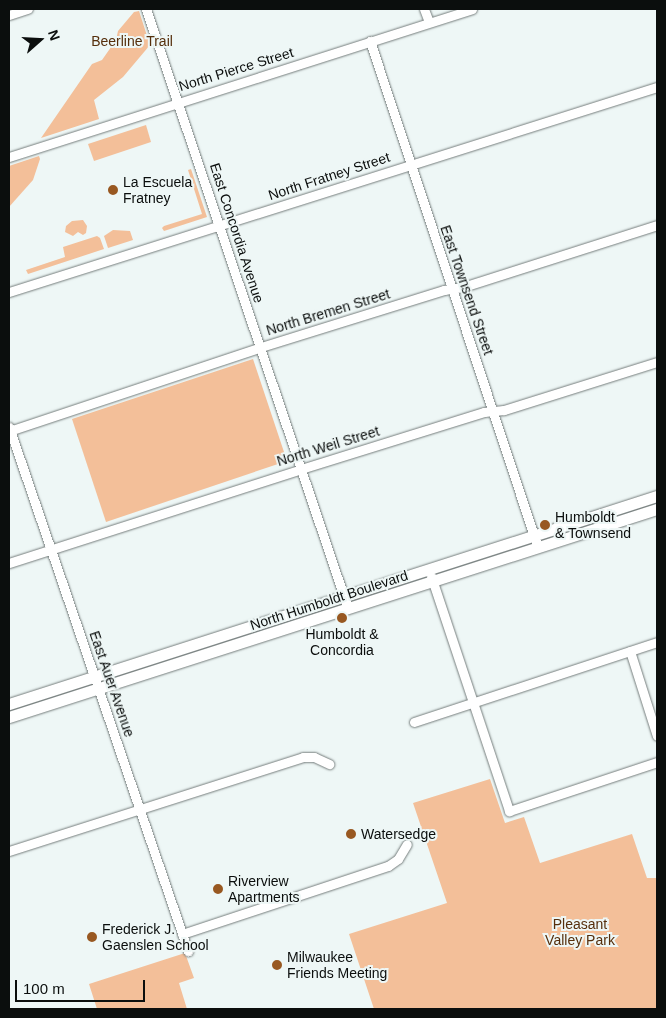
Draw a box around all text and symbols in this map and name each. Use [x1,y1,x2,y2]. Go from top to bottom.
north arrow [15,15,65,65]
text: N [45,28,63,43]
park label: Beerline Trail [91,33,173,49]
street label: North Pierce Street [177,44,295,94]
street label: North Fratney Street [266,148,392,204]
street label: East Concordia Avenue [206,161,268,305]
place label: La Escuela Fratney [123,174,192,206]
marker: La Escuela Fratney [107,184,119,196]
street label: East Townsend Street [437,223,497,357]
street label: North Bremen Street [264,285,392,339]
street label: North Weil Street [275,422,381,470]
place label: Humboldt & Townsend [555,509,631,542]
marker: Humboldt & Townsend [539,519,551,531]
street label: North Humboldt Boulevard [248,567,410,633]
marker: Humboldt & Concordia [336,612,348,624]
place label: Humboldt & Concordia [305,626,379,658]
street label: East Auer Avenue [86,628,138,740]
place label: Watersedge [361,826,436,842]
marker: Watersedge [345,828,357,840]
place label: Riverview Apartments [228,873,300,906]
marker: Riverview Apartments [212,883,224,895]
park label: Pleasant Valley Park [545,916,615,949]
place label: Frederick J. Gaenslen School [102,921,209,954]
marker: Frederick J. Gaenslen School [86,931,98,943]
place label: Milwaukee Friends Meeting [287,949,387,982]
marker: Milwaukee Friends Meeting [271,959,283,971]
scale bar [18,970,148,1002]
text: 100 m [23,980,65,997]

